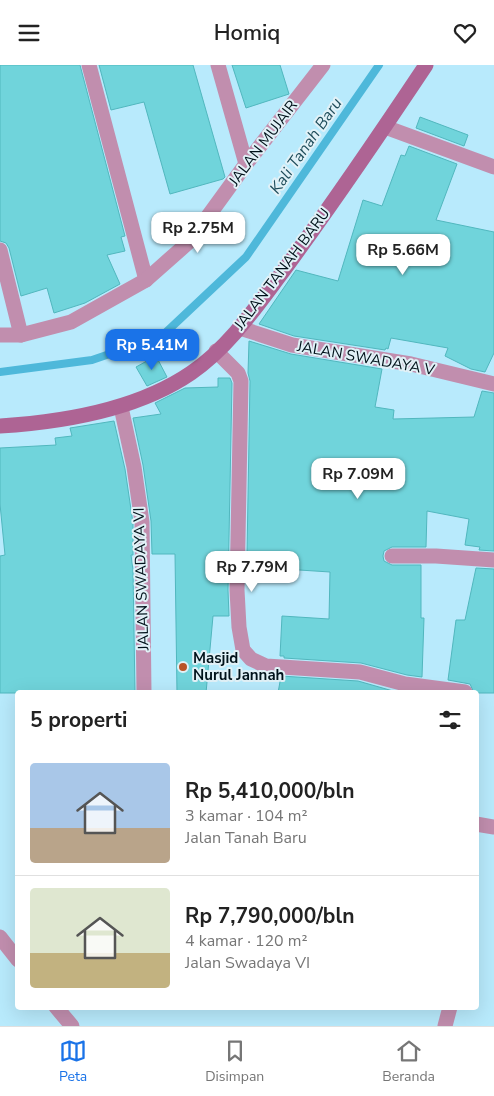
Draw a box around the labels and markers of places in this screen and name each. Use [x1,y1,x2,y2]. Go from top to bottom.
pin: Rp 2.75M [146,211,250,254]
pin: Rp 5.66M [351,233,455,276]
pin: Rp 5.41M [100,329,204,371]
pin: Rp 7.09M [306,457,410,500]
pin: Rp 7.79M [200,551,304,593]
place label: Masjid Nurul Jannah [193,648,284,685]
marker: Masjid Nurul Jannah [177,661,189,673]

